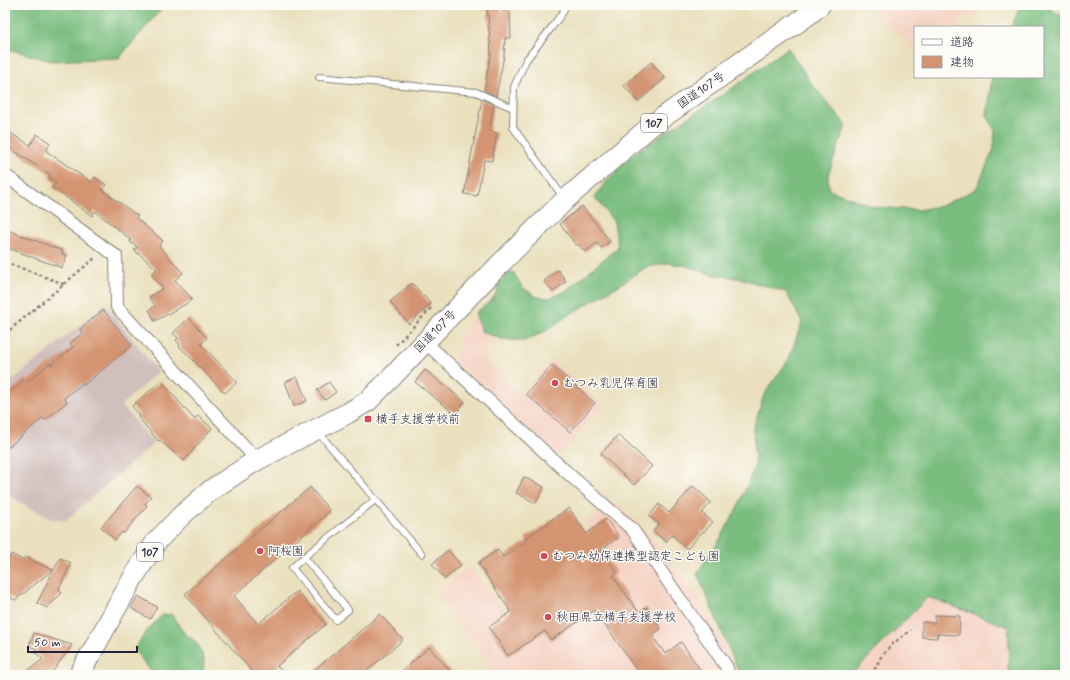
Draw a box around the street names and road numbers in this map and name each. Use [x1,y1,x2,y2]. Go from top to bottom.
street label: 国道107号 [674,69,729,113]
road number: 107 [641,114,667,132]
street label: 国道107号 [411,306,461,357]
road number: 107 [137,543,163,561]

